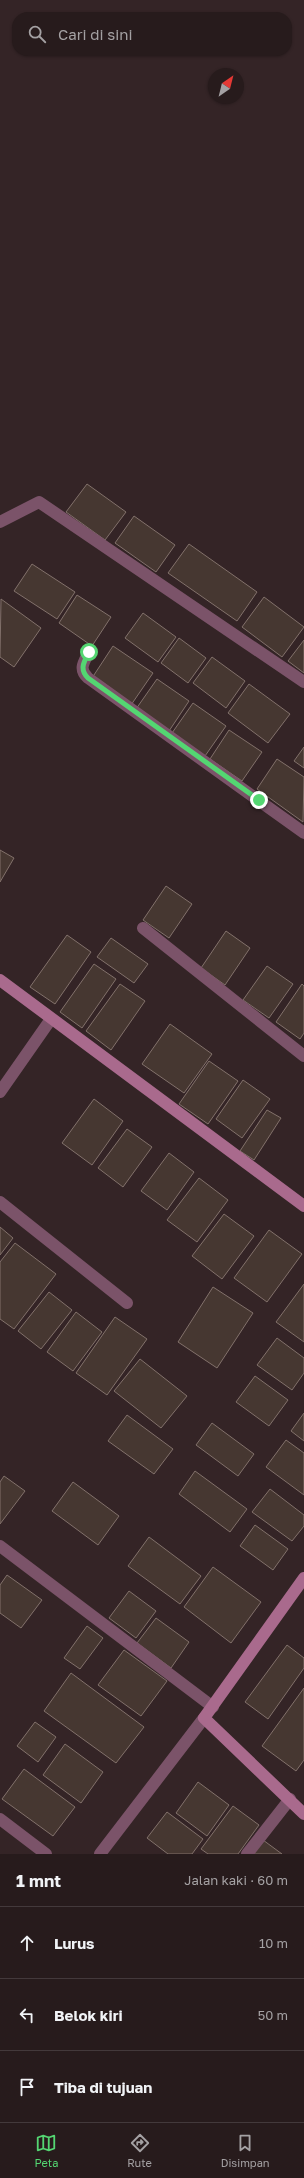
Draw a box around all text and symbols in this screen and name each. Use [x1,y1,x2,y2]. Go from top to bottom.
search box [12,12,292,56]
icon: search [26,23,48,45]
text: Cari di sini [58,25,133,43]
north arrow [208,68,244,104]
route start [80,643,98,661]
route end [250,791,268,809]
text: 1 mnt [16,1870,61,1891]
text: Jalan kaki · 60 m [184,1872,288,1888]
icon: ahead [16,1932,38,1954]
text: Lurus [54,1934,95,1952]
text: 10 m [259,1935,288,1951]
icon: left [16,2004,38,2026]
text: Belok kiri [54,2006,123,2024]
text: 50 m [258,2007,288,2023]
icon: arrive [16,2076,38,2098]
text: Tiba di tujuan [54,2078,152,2096]
tab: Peta [34,2132,58,2169]
tab: Rute [127,2132,152,2169]
tab: Disimpan [221,2132,270,2169]

